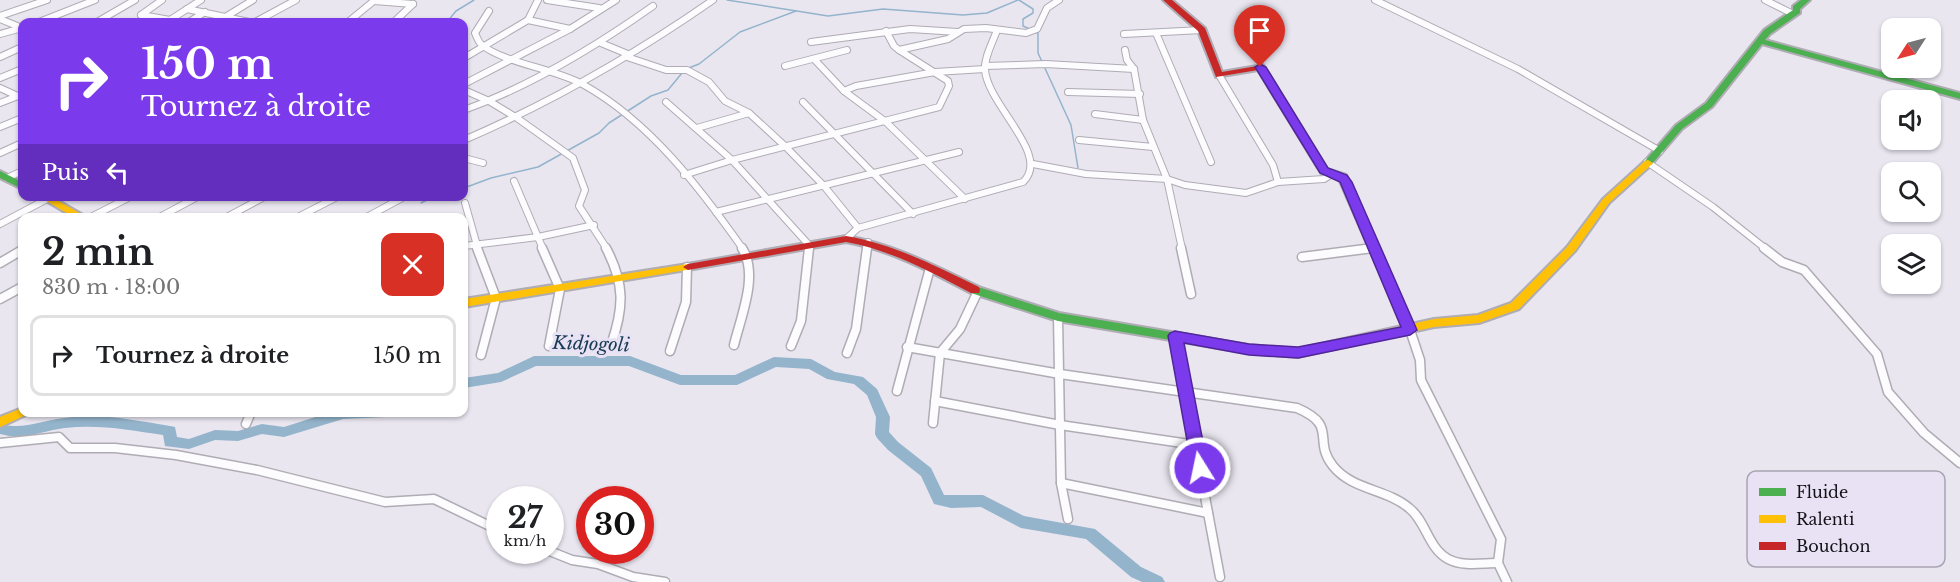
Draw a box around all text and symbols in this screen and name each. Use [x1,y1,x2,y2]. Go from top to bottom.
pin [1234,5,1285,67]
icon: arrive [1243,14,1276,47]
north arrow [1881,18,1941,78]
map controls [1881,18,1941,294]
text: 150 m [141,38,274,90]
icon: right [42,42,120,120]
text: Tournez à droite [141,90,371,123]
button: sound [1881,90,1941,150]
icon: left [101,156,134,189]
text: Puis [42,159,89,186]
button: search [1881,162,1941,222]
text: 2 min [42,230,154,275]
button: close [381,233,444,296]
button: layers [1881,234,1941,294]
text: 830 m · 18:00 [42,275,180,299]
water label: Kidjogoli [551,332,631,356]
icon: right [45,339,78,372]
text: Tournez à droite [96,342,289,369]
text: 150 m [373,342,441,369]
position arrow [1168,436,1232,500]
legend [1747,471,1945,567]
text: Fluide [1796,482,1848,502]
speed limit sign: 30 [576,486,654,564]
text: 27 [507,499,543,536]
text: Ralenti [1796,509,1855,529]
text: km/h [504,531,546,550]
text: Bouchon [1796,536,1871,556]

